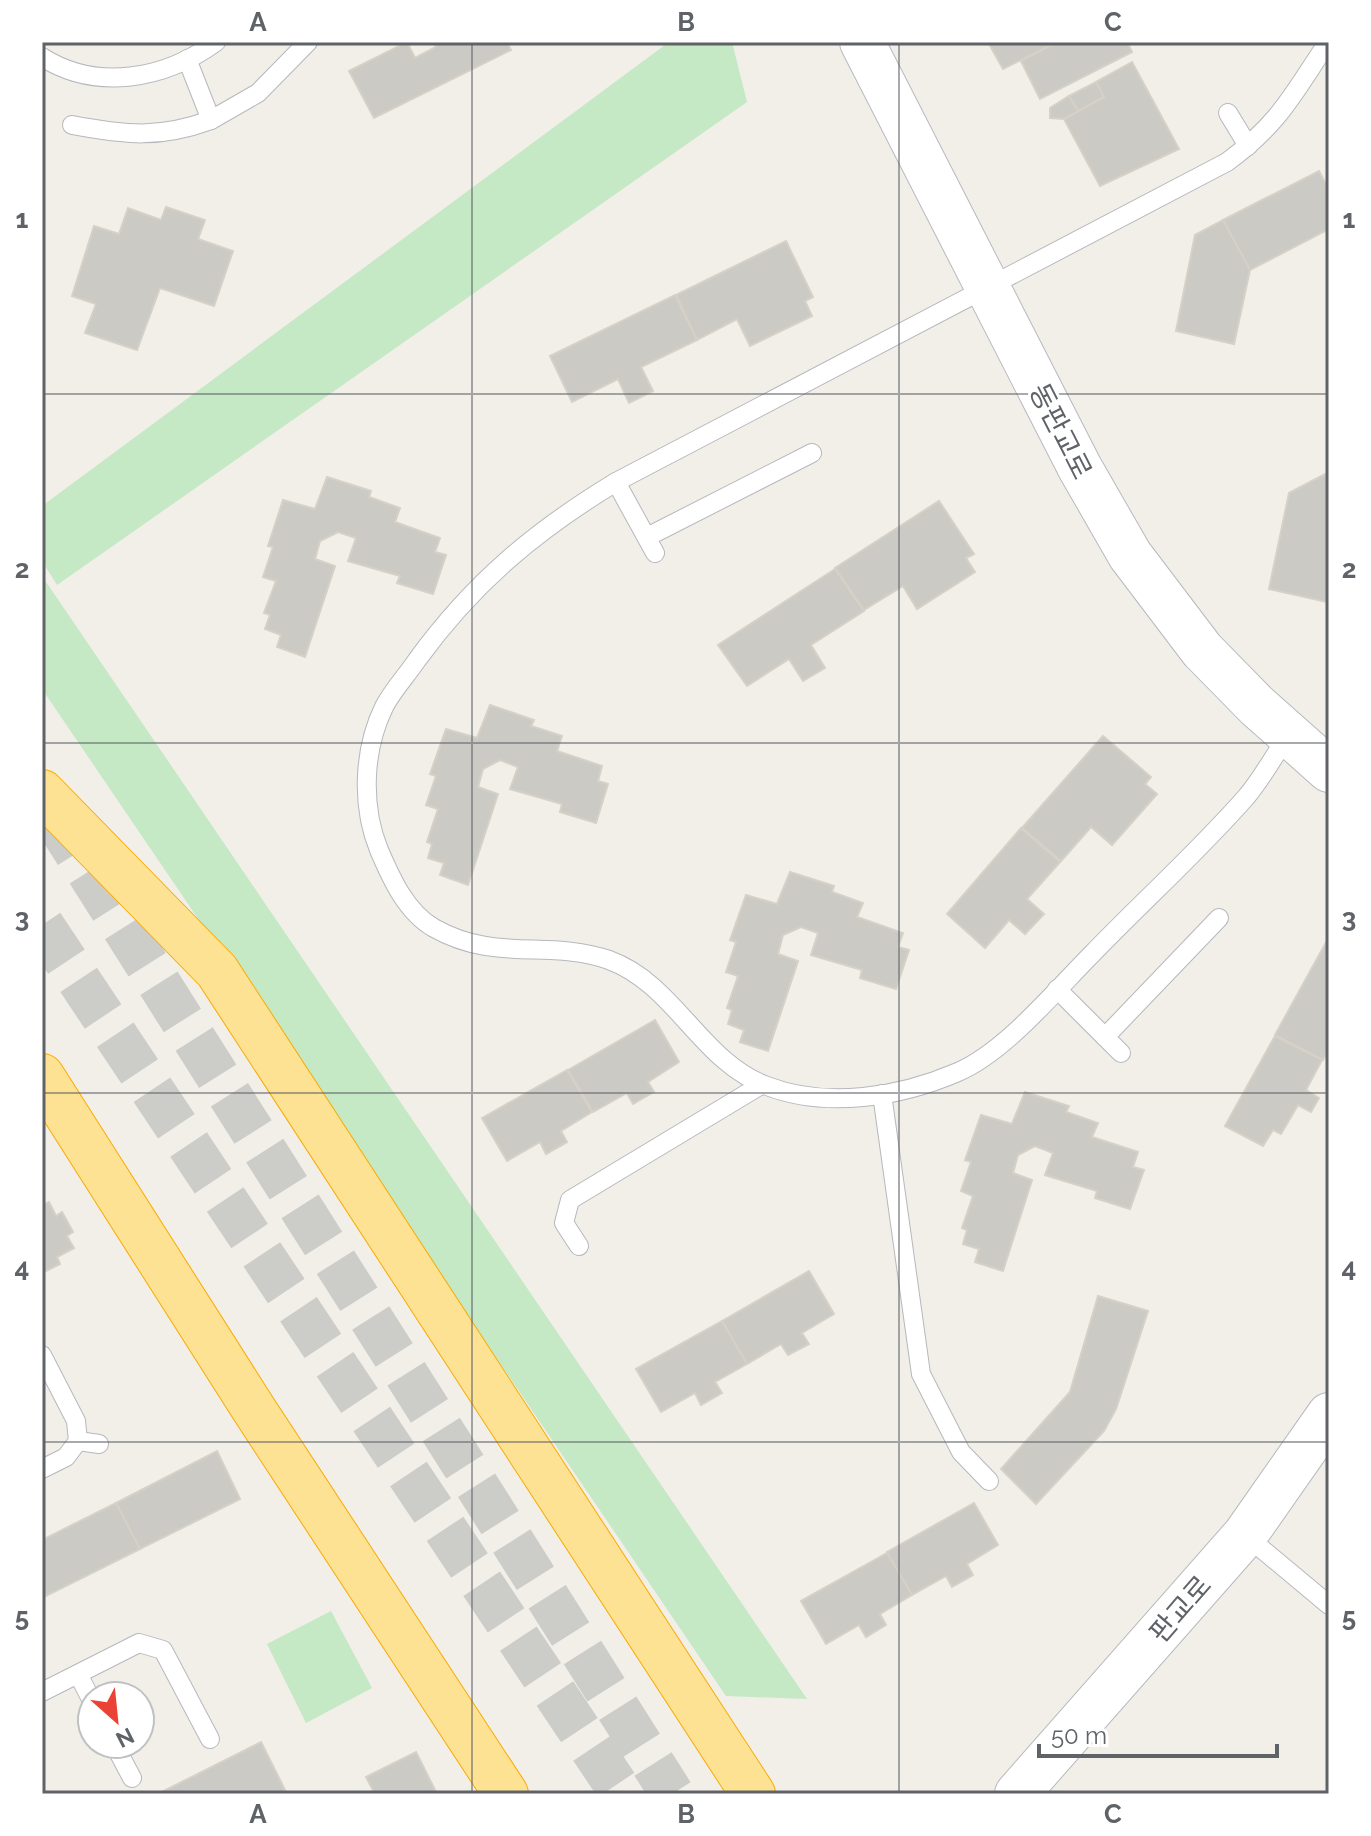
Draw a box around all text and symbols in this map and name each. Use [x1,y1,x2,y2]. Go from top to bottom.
text: A [249,7,267,37]
text: B [677,7,695,37]
text: C [1104,7,1122,37]
text: 1 [16,204,29,234]
text: 1 [1343,204,1356,234]
street label: 동판교로 [1022,378,1099,485]
text: 2 [15,554,29,584]
text: 2 [1342,554,1356,584]
text: 3 [15,903,29,933]
text: 3 [1342,903,1356,933]
text: 4 [15,1253,29,1283]
text: 4 [1342,1253,1356,1283]
street label: 판교로 [1143,1569,1218,1649]
text: 5 [15,1602,29,1632]
text: 5 [1342,1602,1356,1632]
north arrow [76,1680,156,1760]
scale bar [1039,1708,1277,1758]
text: 50 m [1051,1721,1107,1750]
text: N [112,1722,138,1753]
text: A [249,1799,267,1829]
text: B [677,1799,695,1829]
text: C [1104,1799,1122,1829]

